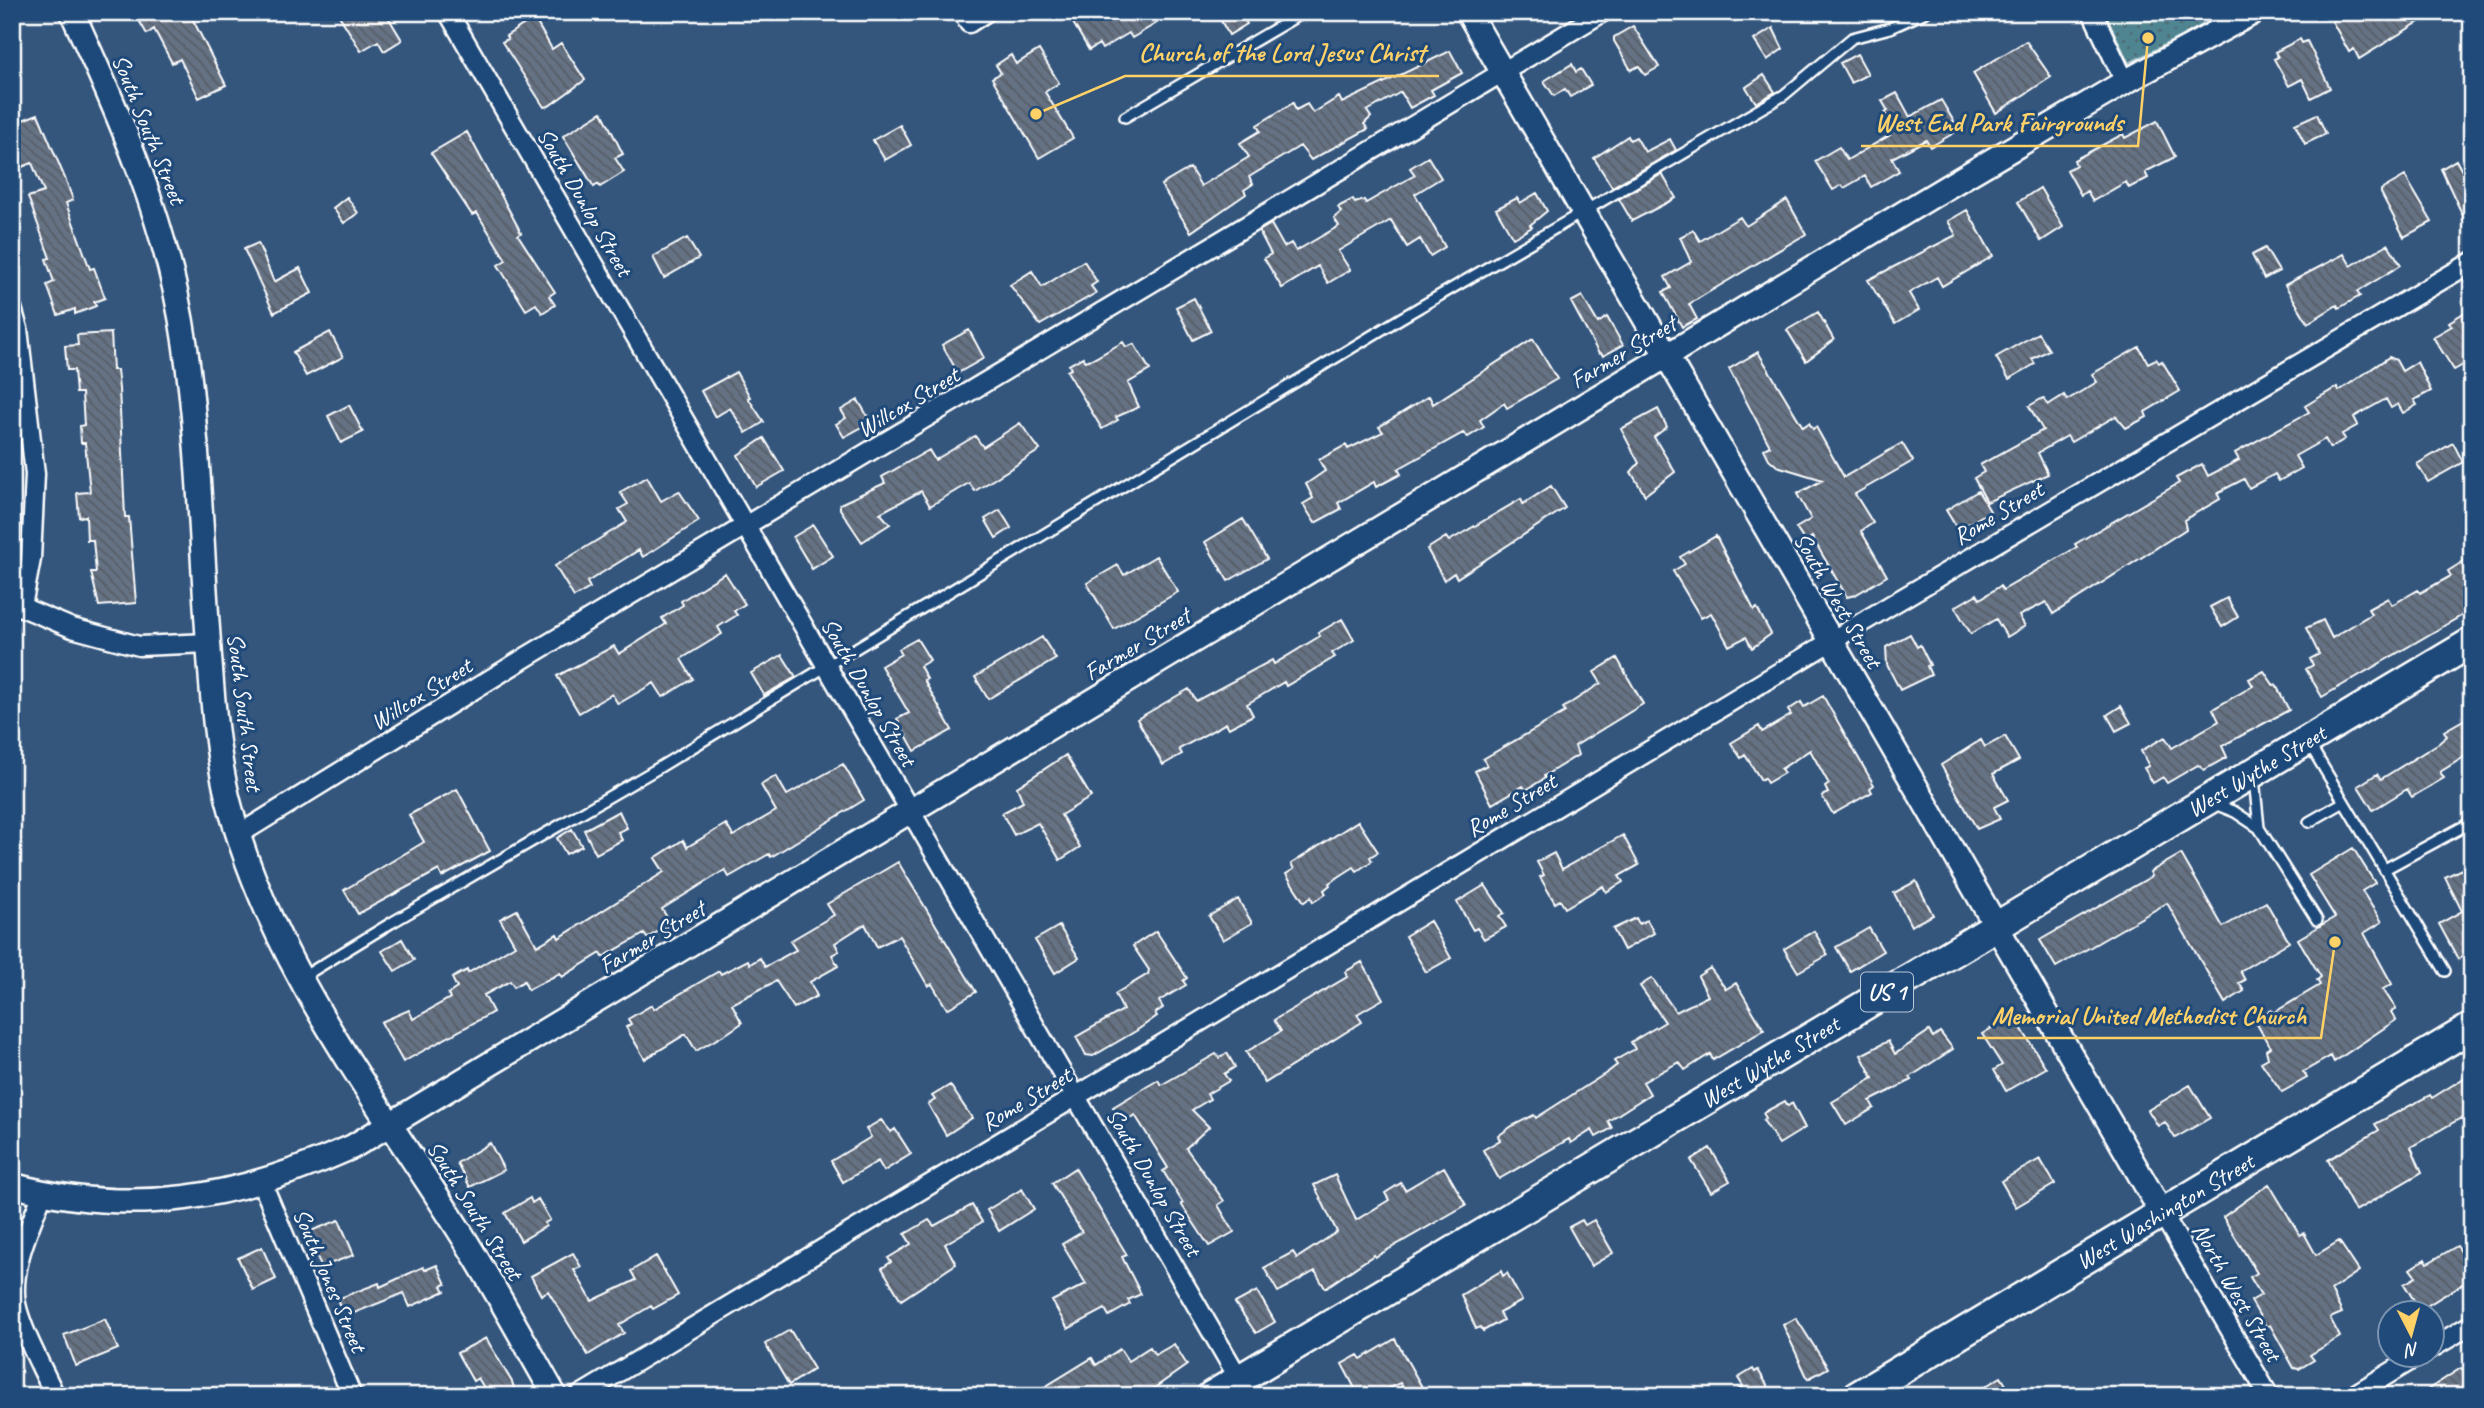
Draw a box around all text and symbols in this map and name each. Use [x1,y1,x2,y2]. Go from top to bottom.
callout: Church of the Lord Jesus Christ [1125,29,1439,76]
text: Church of the Lord Jesus Christ [1139,36,1430,69]
street label: South South Street [105,50,193,210]
callout: West End Park Fairgrounds [1861,99,2138,146]
text: West End Park Fairgrounds [1875,106,2126,139]
street label: South Dunlop Street [530,123,641,283]
street label: Farmer Street [1564,307,1684,395]
street label: Willcox Street [851,359,966,444]
street label: Rome Street [1947,473,2050,552]
street label: South West Street [1787,527,1890,675]
street label: Farmer Street [1078,599,1198,687]
street label: South Dunlop Street [814,613,925,773]
street label: South South Street [220,631,270,795]
street label: Willcox Street [365,650,479,737]
street label: West Wythe Street [2181,717,2333,824]
street label: Rome Street [1460,765,1563,844]
street label: Farmer Street [593,892,713,980]
road number: US 1 [1861,973,1913,1012]
callout: Memorial United Methodist Church [1977,991,2321,1038]
text: Memorial United Methodist Church [1992,999,2307,1032]
street label: West Wythe Street [1695,1008,1846,1115]
street label: Rome Street [975,1059,1078,1138]
street label: South Dunlop Street [1099,1103,1210,1263]
street label: South South Street [420,1135,531,1287]
street label: West Washington Street [2070,1145,2261,1276]
street label: South Jones Street [286,1204,375,1358]
street label: North West Street [2185,1218,2290,1368]
north arrow [2376,1300,2446,1370]
text: N [2402,1337,2420,1363]

